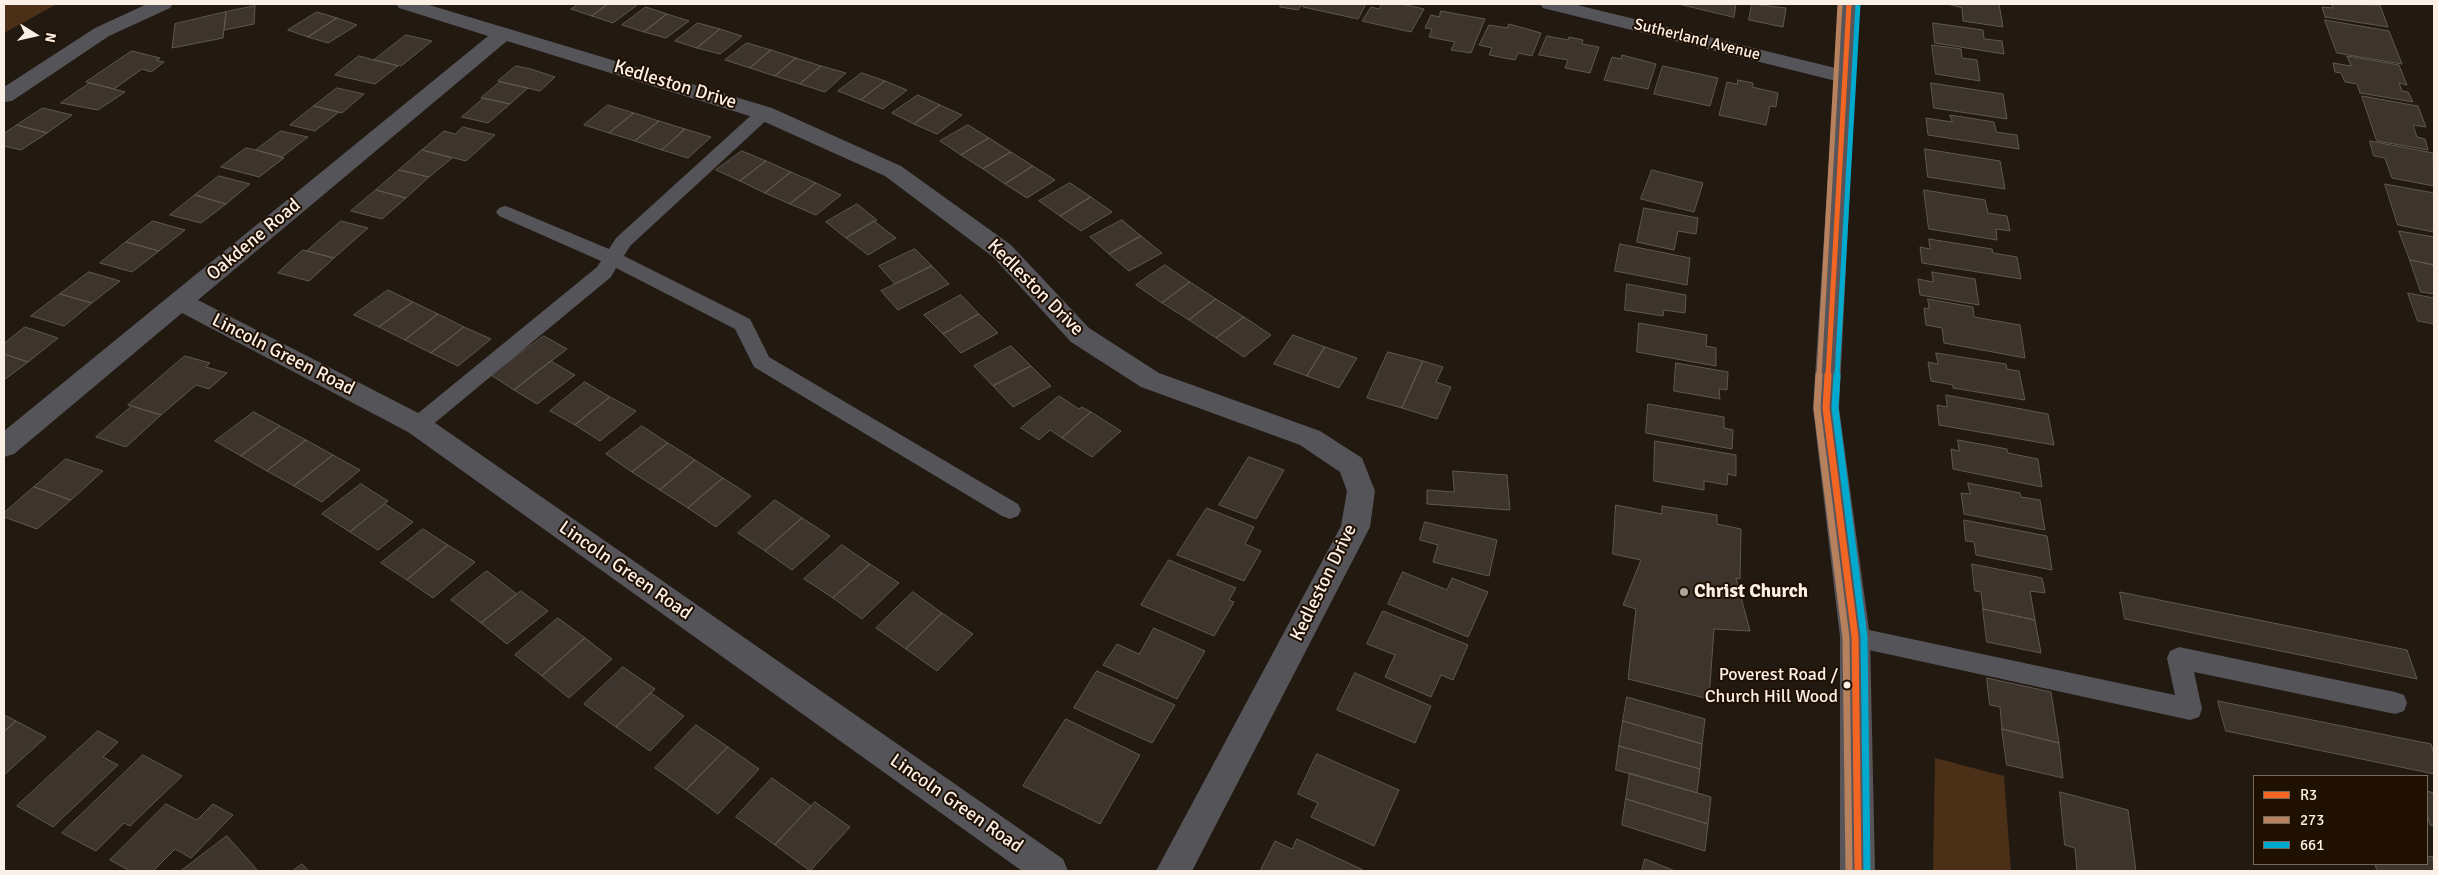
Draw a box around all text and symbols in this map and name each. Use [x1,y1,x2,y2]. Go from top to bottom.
north arrow [10,10,60,60]
street label: Sutherland Avenue [1632,15,1762,65]
text: N [41,31,59,44]
street label: Kedleston Drive [611,56,739,114]
street label: Oakdene Road [202,194,306,286]
street label: Kedleston Drive [982,235,1088,341]
street label: Lincoln Green Road [208,309,358,401]
street label: Lincoln Green Road [554,517,696,625]
street label: Kedleston Drive [1286,521,1362,645]
place label: Christ Church [1694,581,1808,603]
marker: Christ Church [1678,586,1690,598]
place label: Poverest Road / Church Hill Wood [1705,664,1838,706]
marker: Poverest Road / Church Hill Wood [1842,680,1852,690]
street label: Lincoln Green Road [885,750,1027,858]
legend [2253,775,2428,865]
text: R3 [2300,786,2317,804]
text: 273 [2300,811,2324,829]
text: 661 [2300,836,2324,854]

